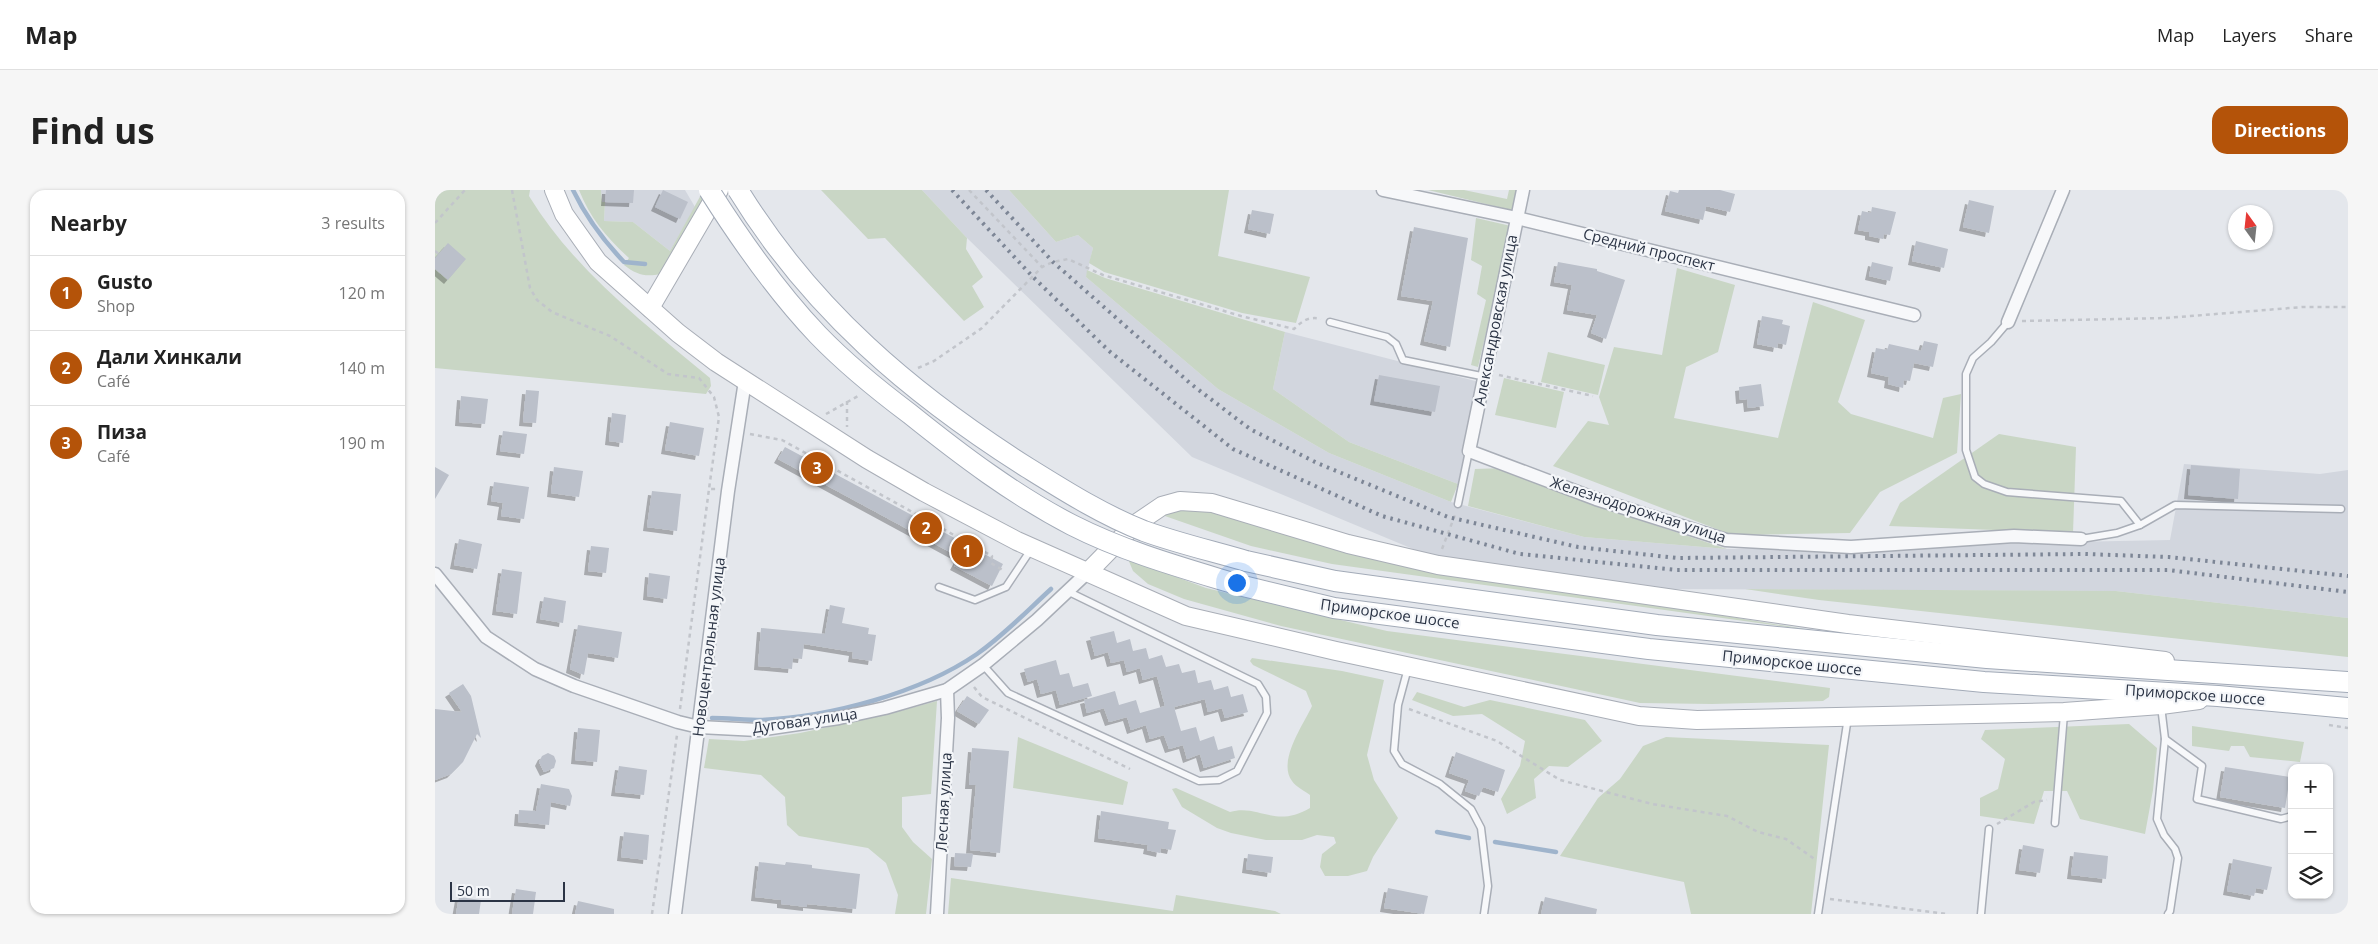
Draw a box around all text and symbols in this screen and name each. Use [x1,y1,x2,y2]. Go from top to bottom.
text: Map [25,18,77,51]
text: Map [2157,23,2194,47]
text: Layers [2222,23,2277,47]
text: Share [2305,23,2353,47]
button: Directions [2212,106,2348,154]
text: Find us [30,107,155,154]
north arrow [2228,205,2273,250]
text: Nearby [50,209,127,237]
text: 3 results [321,212,385,234]
street label: Средний проспект [1581,223,1717,275]
street label: Александровская улица [1469,233,1521,407]
text: Gusto [97,269,153,295]
text: 1 [61,282,71,304]
text: 120 m [339,282,385,304]
text: Shop [97,295,135,317]
text: Дали Хинкали [97,344,242,370]
text: 2 [61,357,71,379]
text: 140 m [339,357,385,379]
text: Café [97,370,130,392]
text: Пиза [97,419,147,445]
text: 3 [61,432,71,454]
text: 190 m [339,432,385,454]
text: Café [97,445,130,467]
pin: 3 [801,449,833,487]
street label: Железнодорожная улица [1548,471,1729,547]
pin: 2 [910,509,942,547]
pin: 1 [951,532,983,570]
street label: Новоцентральная улица [687,556,729,738]
your location [1224,570,1250,596]
street label: Приморское шоссе [1319,593,1461,633]
street label: Приморское шоссе [1721,645,1863,679]
street label: Приморское шоссе [2124,679,2266,709]
street label: Дуговая улица [751,703,859,737]
street label: Лесная улица [930,752,956,852]
map controls [2288,764,2333,899]
button: + [2288,764,2333,809]
button: − [2288,809,2333,854]
button: layers [2288,854,2333,899]
scale bar [450,879,565,902]
text: 50 m [457,881,490,900]

